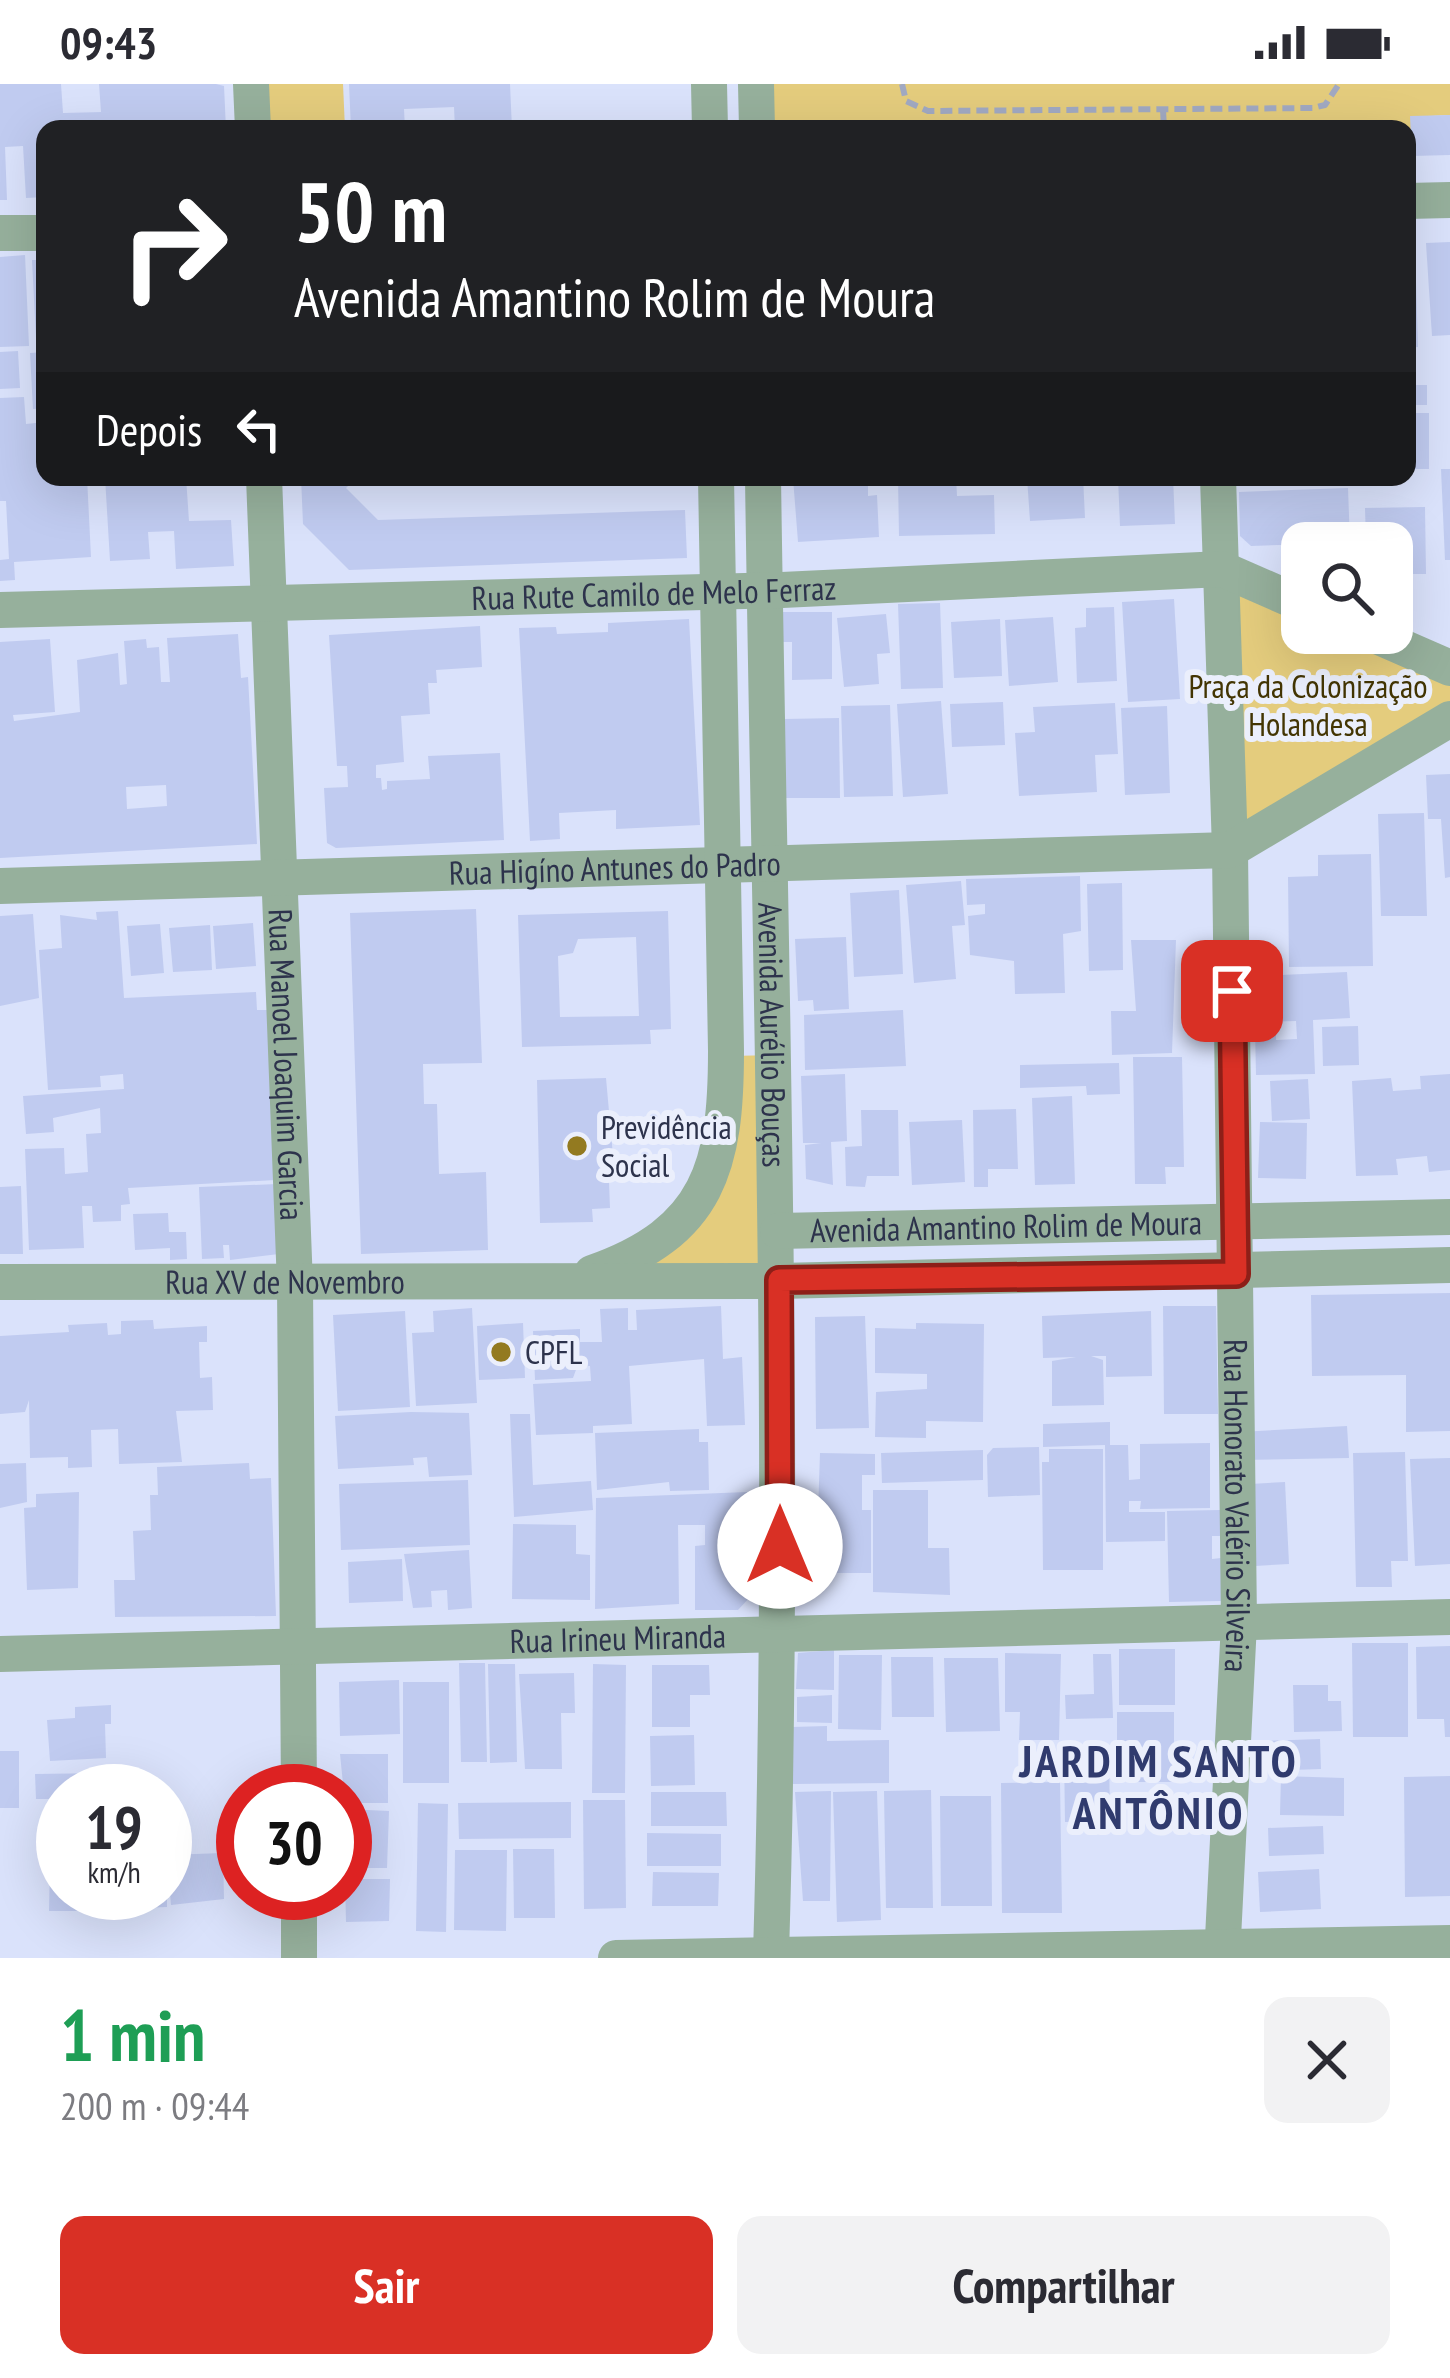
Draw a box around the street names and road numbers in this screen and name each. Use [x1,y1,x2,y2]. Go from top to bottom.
street label: Rua Rute Camilo de Melo Ferraz [471,565,837,619]
street label: Rua Higíno Antunes do Padro [448,841,781,894]
street label: Avenida Aurélio Bouças [749,902,797,1168]
street label: Rua Manoel Joaquim Garcia [260,908,315,1221]
street label: Avenida Amantino Rolim de Moura [809,1200,1202,1251]
street label: Rua XV de Novembro [165,1259,405,1303]
street label: Rua Honorato Valério Silveira [1215,1339,1261,1674]
street label: Rua Irineu Miranda [509,1613,726,1662]

